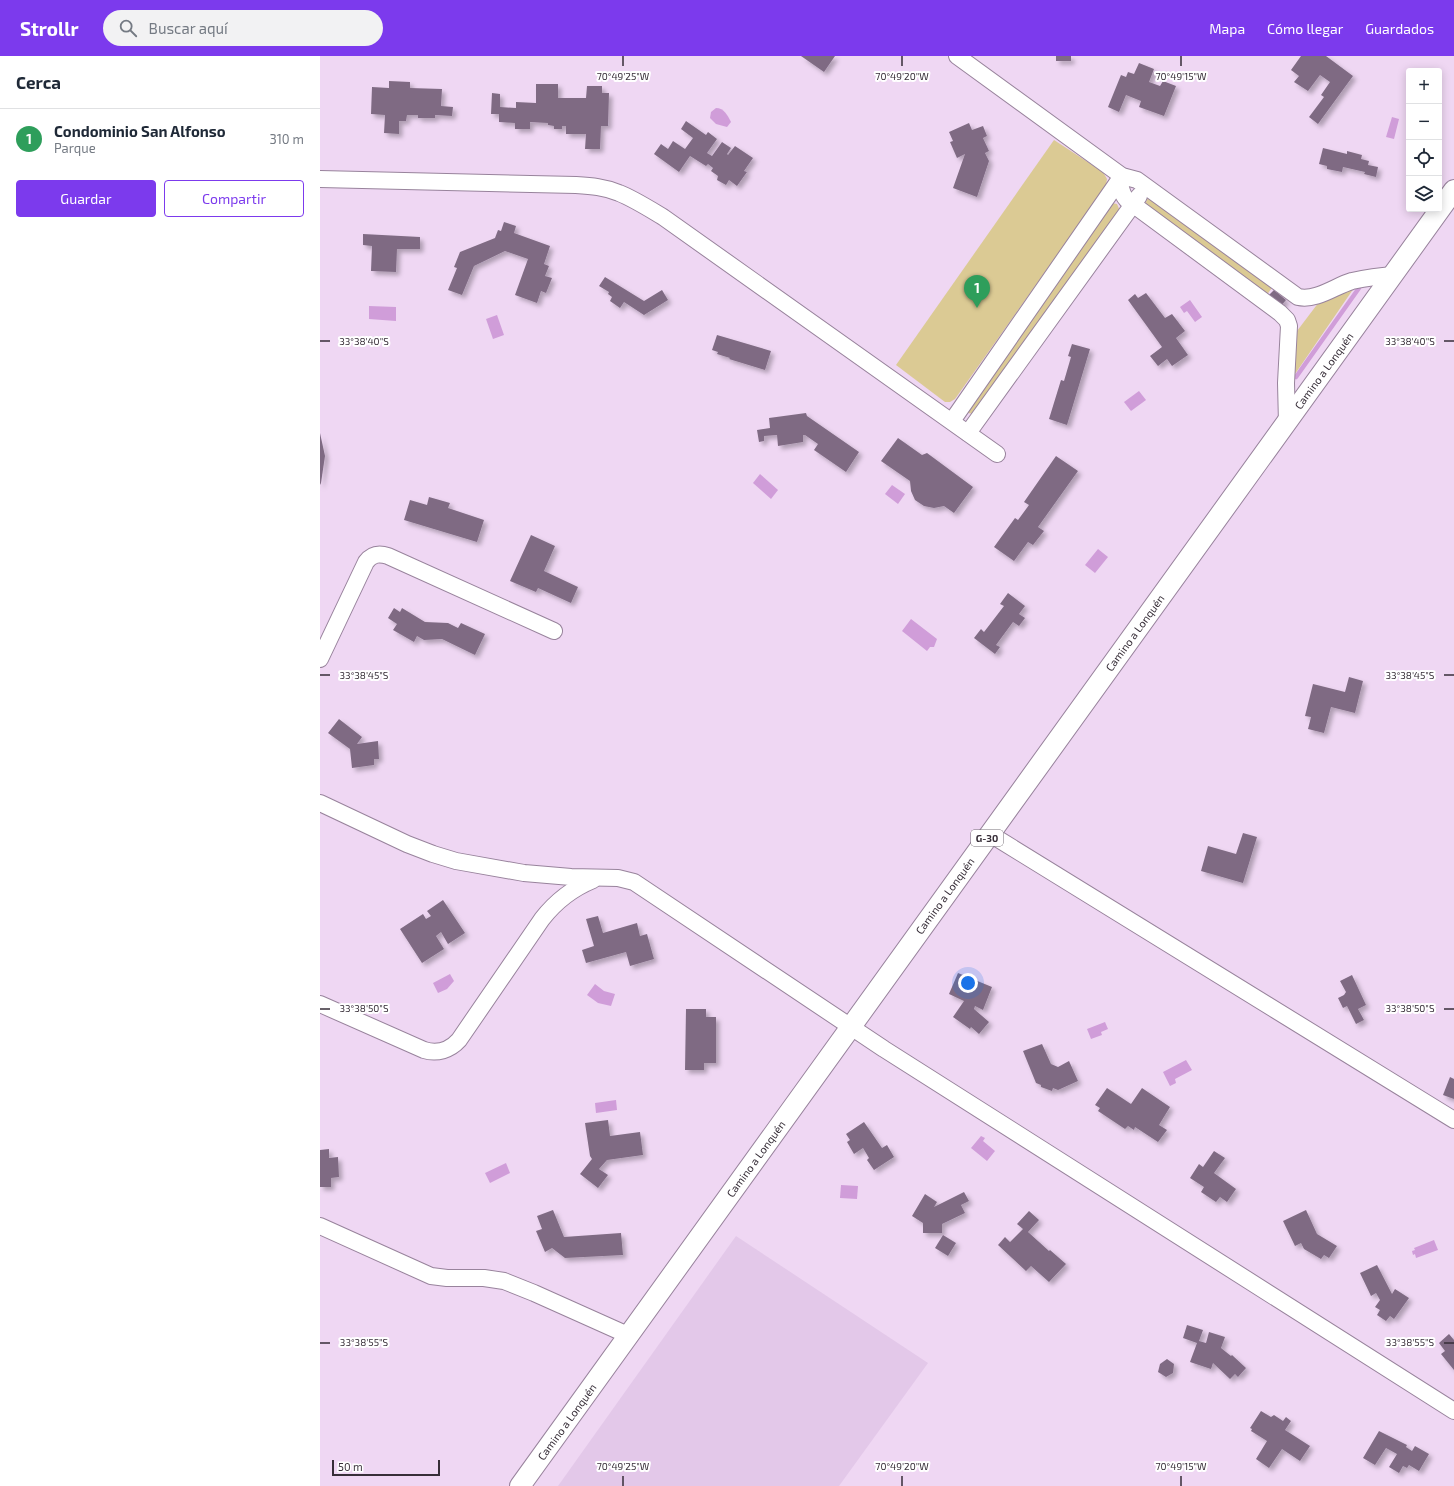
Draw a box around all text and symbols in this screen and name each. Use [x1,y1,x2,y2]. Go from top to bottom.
search box [103,10,383,46]
text: Strollr [20,17,79,40]
icon: search [117,17,139,39]
text: Buscar aquí [149,19,228,37]
text: Mapa [1209,20,1245,37]
text: Cómo llegar [1267,20,1343,37]
text: Guardados [1365,20,1434,37]
map controls [1406,68,1442,212]
button: + [1406,68,1442,104]
text: 70°49'25"W [597,70,650,82]
text: 70°49'20"W [875,70,929,82]
text: 70°49'15"W [1155,70,1207,82]
text: Cerca [16,72,61,92]
button: − [1406,104,1442,140]
text: Condominio San Alfonso [54,122,226,140]
text: 1 [26,131,32,147]
text: 310 m [269,131,304,147]
text: Parque [54,140,96,156]
button: locate [1406,140,1442,176]
button: layers [1406,176,1442,212]
button: Guardar [16,180,156,217]
button: Compartir [164,180,304,217]
pin: 1 [964,275,990,308]
street label: Camino a Lonquén [1291,330,1356,411]
text: 33°38'40"S [339,335,389,347]
text: 33°38'40"S [1385,335,1435,347]
street label: Camino a Lonquén [1102,592,1167,673]
text: 33°38'45"S [340,669,389,681]
text: 33°38'45"S [1386,669,1435,681]
road number: G-30 [971,830,1003,846]
street label: Camino a Lonquén [912,855,977,936]
your location [958,973,978,993]
text: 33°38'50"S [340,1002,389,1014]
text: 33°38'50"S [1386,1002,1435,1014]
street label: Camino a Lonquén [723,1118,788,1199]
text: 33°38'55"S [340,1336,389,1348]
text: 33°38'55"S [1386,1336,1435,1348]
street label: Camino a Lonquén [534,1381,599,1462]
scale bar [332,1458,440,1477]
text: 50 m [338,1460,363,1473]
text: 70°49'25"W [597,1460,650,1472]
text: 70°49'20"W [875,1460,929,1472]
text: 70°49'15"W [1155,1460,1207,1472]

